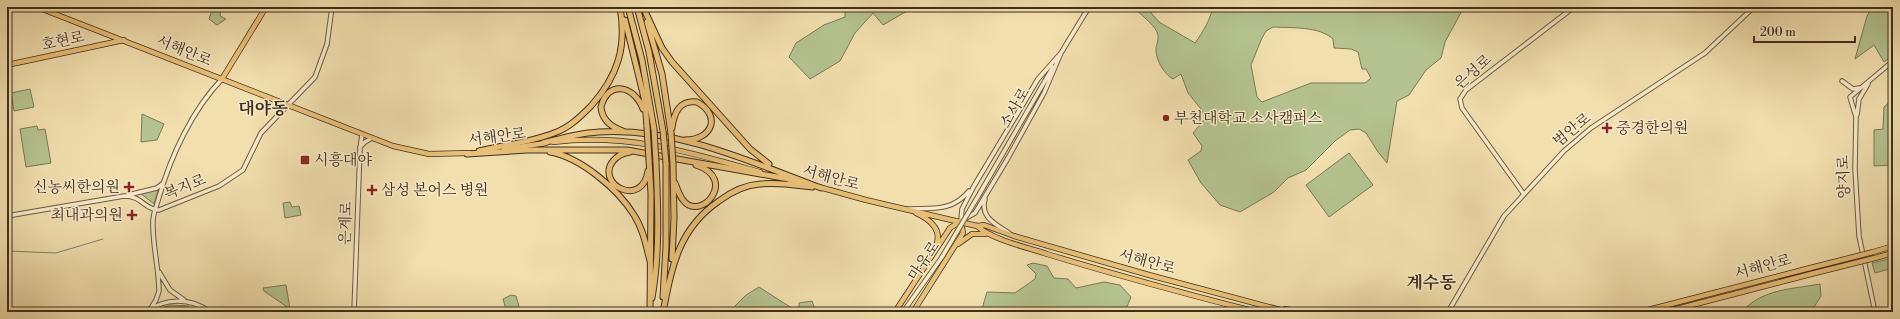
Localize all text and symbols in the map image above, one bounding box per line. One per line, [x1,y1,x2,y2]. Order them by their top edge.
scale bar [1754,18,1855,44]
text: 200 m [1760,25,1796,40]
street label: 호현로 [40,27,87,55]
street label: 서해안로 [154,31,215,71]
street label: 은성로 [1450,50,1496,94]
street label: 소사로 [996,84,1034,132]
district label: 대야동 [238,98,288,120]
place label: 부천대학교 소사캠퍼스 [1174,109,1323,128]
street label: 범안로 [1549,109,1595,151]
marker: 부천대학교 소사캠퍼스 [1161,113,1171,123]
place label: 중경한의원 [1616,119,1688,138]
marker: 중경한의원 [1601,122,1613,134]
street label: 서해안로 [467,124,527,150]
place label: 시흥대야 [314,151,372,170]
marker: 시흥대야 [299,154,311,166]
street label: 양지로 [1834,154,1854,199]
street label: 서해안로 [801,161,862,195]
street label: 복지로 [161,170,209,204]
place label: 신농씨한의원 [33,178,120,197]
marker: 신농씨한의원 [123,181,135,193]
place label: 삼성 본어스 병원 [381,181,489,200]
marker: 삼성 본어스 병원 [366,184,378,196]
street label: 은계로 [336,200,356,245]
place label: 최내과의원 [51,206,123,225]
marker: 최내과의원 [126,209,138,221]
street label: 마유로 [904,237,944,284]
street label: 서해안로 [1117,245,1178,279]
street label: 서해안로 [1733,250,1794,284]
district label: 계수동 [1406,272,1456,294]

